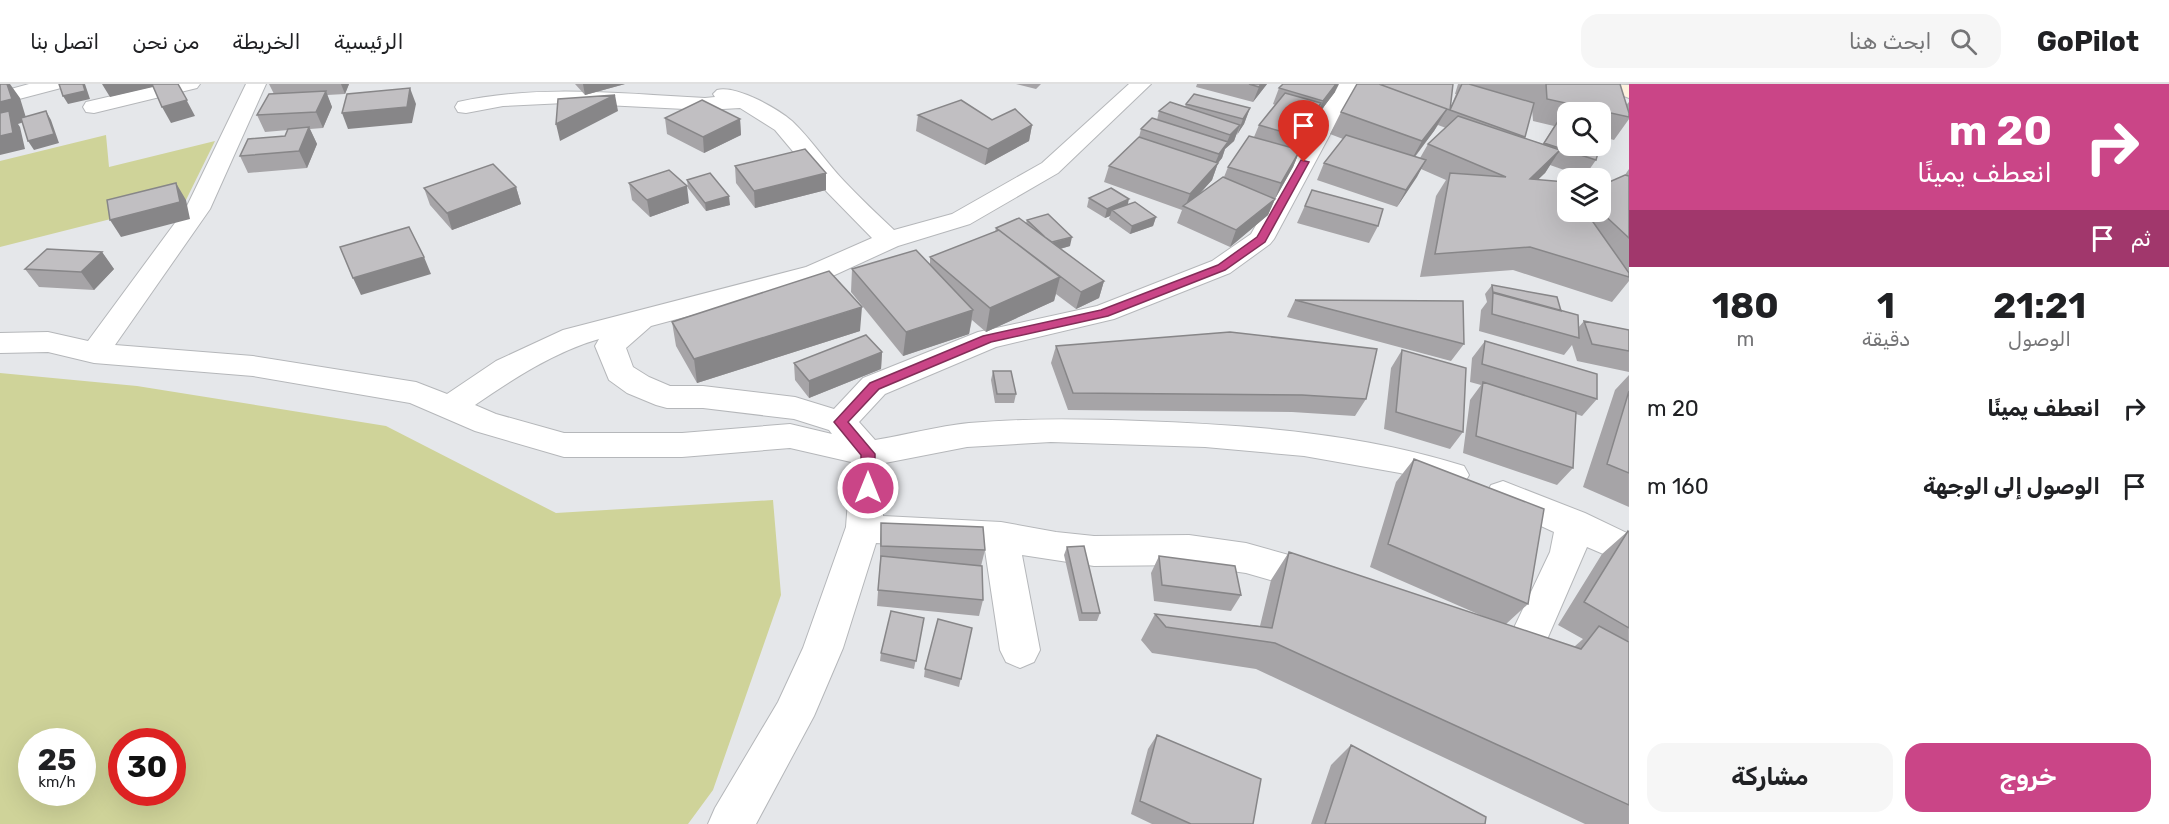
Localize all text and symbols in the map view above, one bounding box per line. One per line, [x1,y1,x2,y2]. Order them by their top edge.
search box [1581,14,2001,68]
icon: search [1947,25,1980,58]
text: GoPilot [2037,25,2139,58]
text: ابحث هنا [1849,28,1932,55]
text: اتصل بنا [30,29,99,54]
text: من نحن [132,29,199,54]
text: الخريطة [232,29,301,54]
text: الرئيسية [334,29,404,54]
pin [1278,100,1329,162]
map controls [1557,102,1611,222]
button: search [1557,102,1611,156]
text: 20 m [1949,106,2052,156]
icon: right [2073,108,2151,186]
icon: arrive [1287,109,1320,142]
text: انعطف يمينًا [1917,157,2052,189]
button: layers [1557,168,1611,222]
icon: arrive [2086,222,2119,255]
text: ثم [2131,225,2151,252]
text: 180 [1712,284,1779,327]
text: 1 [1877,284,1895,327]
text: 21:21 [1993,284,2086,327]
text: m [1736,327,1754,351]
text: دقيقة [1862,327,1910,351]
text: الوصول [2008,327,2071,351]
icon: right [2118,392,2151,425]
text: 20 m [1647,395,1699,422]
text: انعطف يمينًا [1987,395,2100,422]
position arrow [836,456,900,520]
icon: arrive [2118,470,2151,503]
text: 160 m [1647,473,1709,500]
text: الوصول إلى الوجهة [1923,473,2100,500]
speed limit sign: 30 [108,728,186,806]
text: 25 [38,742,76,778]
button: مشاركة [1647,743,1893,812]
button: خروج [1905,743,2151,812]
text: km/h [38,773,76,791]

